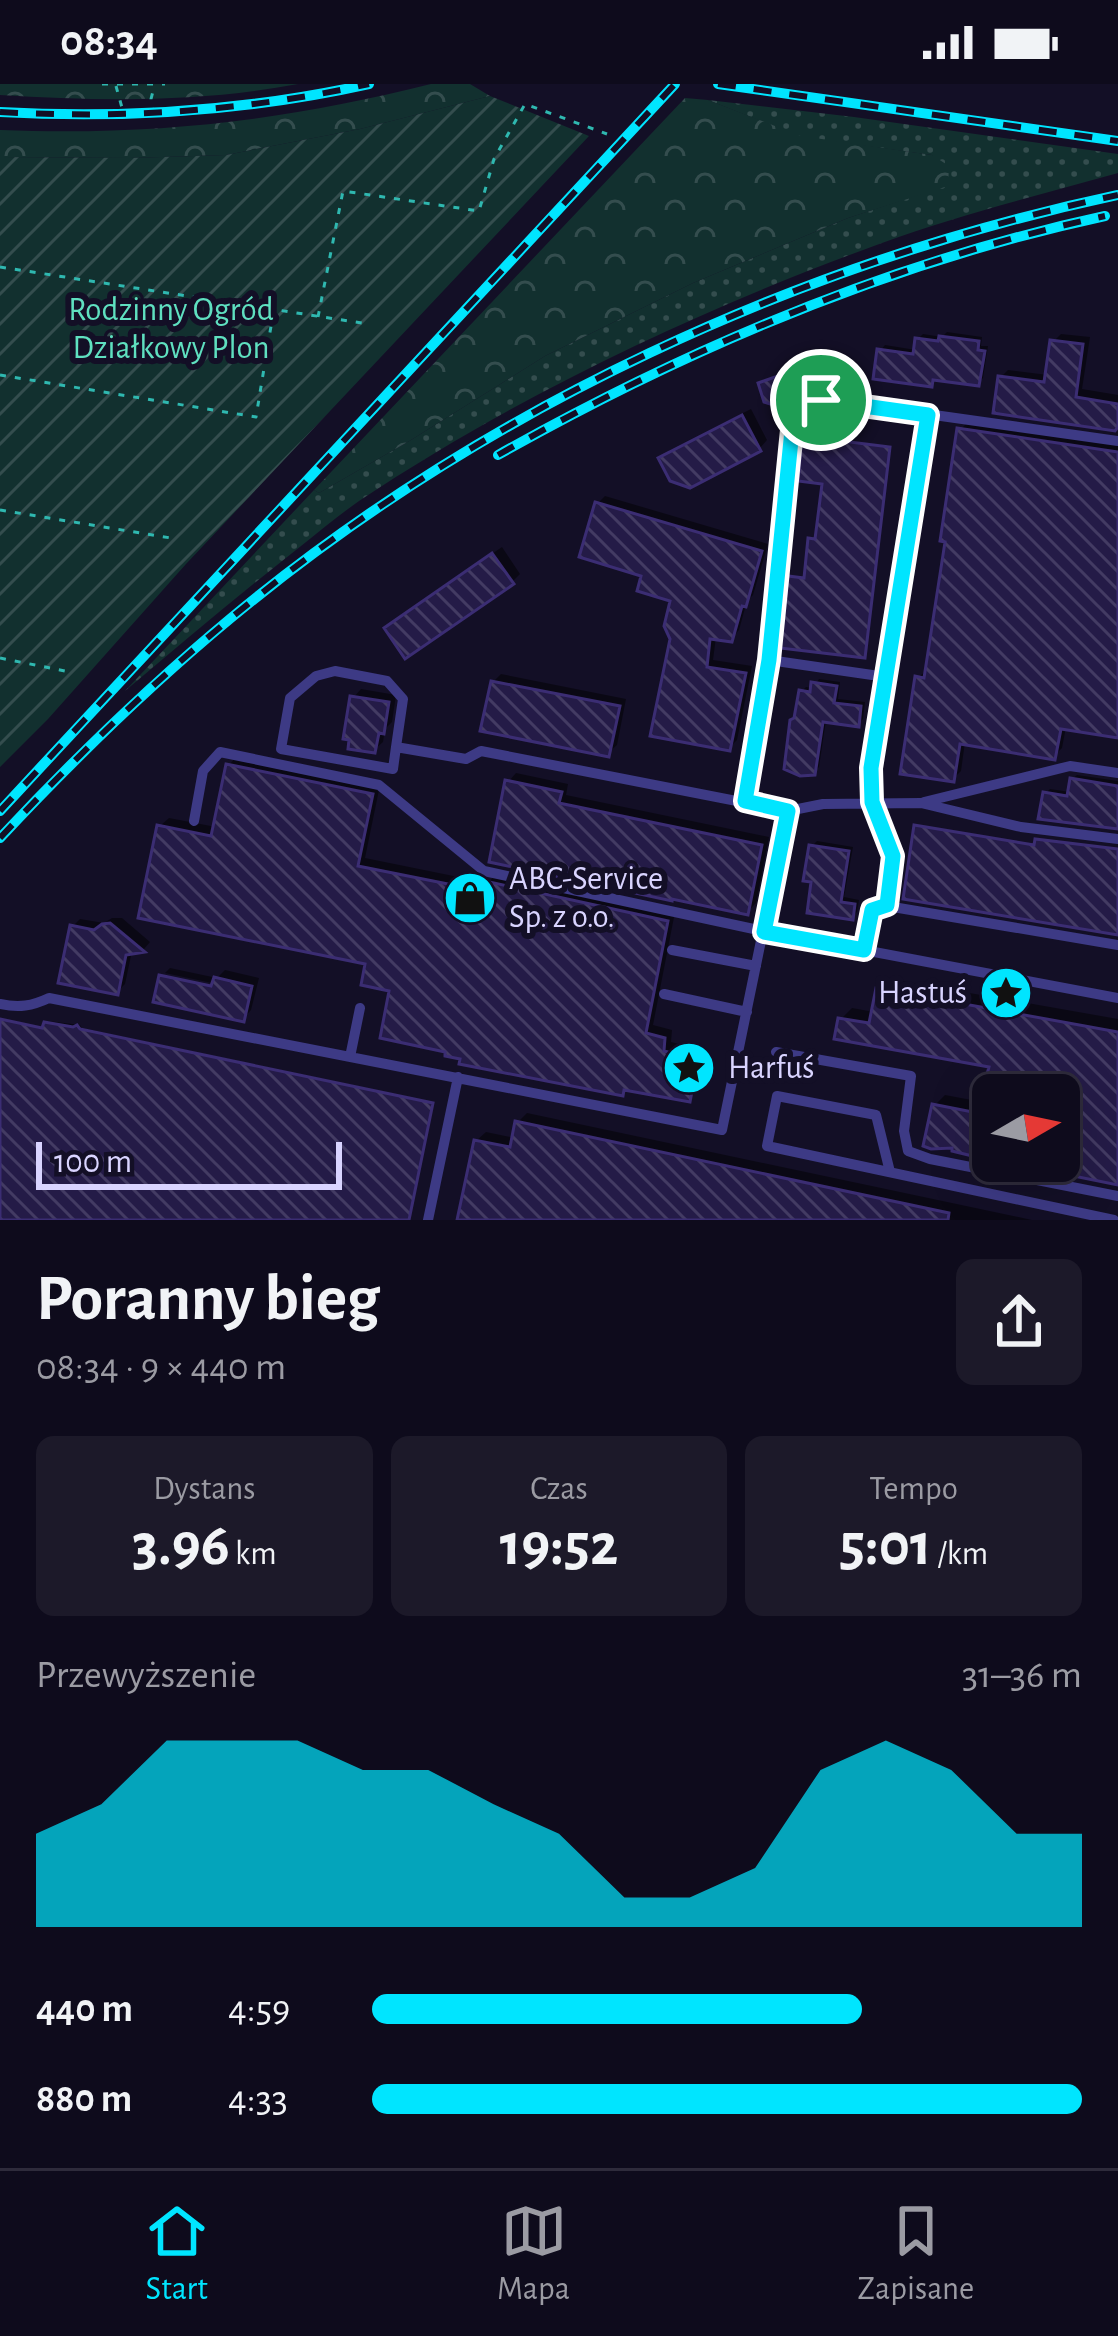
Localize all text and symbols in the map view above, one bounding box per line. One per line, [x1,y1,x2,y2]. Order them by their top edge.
text: 08:34 [60,19,158,64]
park label: Rodzinny Ogród Działkowy Plon [68,294,274,365]
pin [770,349,872,451]
icon: arrive [788,367,854,433]
place label: ABC-Service Sp. z o.o. [509,863,663,934]
shop icon: ABC-Service Sp. z o.o. [442,870,498,926]
place icon: Hastuś [978,965,1034,1021]
place label: Hastuś [878,977,967,1010]
place icon: Harfuś [661,1040,717,1096]
place label: Harfuś [728,1052,815,1085]
north arrow [972,1074,1080,1182]
map controls [972,1074,1080,1182]
scale bar [36,1136,342,1189]
text: 100 m [54,1146,132,1179]
button: share [956,1259,1082,1385]
text: Poranny bieg [36,1266,379,1332]
text: 08:34 · 9 × 440 m [36,1348,286,1387]
text: Dystans [153,1473,255,1506]
text: Czas [530,1473,588,1506]
text: Tempo [869,1473,958,1506]
text: 3.96 [132,1516,230,1576]
text: 19:52 [500,1516,618,1576]
text: 5:01 [839,1516,932,1576]
text: km [230,1538,277,1571]
text: /km [932,1538,988,1571]
text: Przewyższenie [36,1656,256,1695]
text: 31–36 m [962,1656,1082,1695]
text: 440 m [36,1990,133,2029]
text: 4:59 [228,1990,290,2029]
text: 880 m [36,2080,132,2119]
text: 4:33 [228,2080,288,2119]
tab: Start [144,2198,210,2310]
tab: Mapa [497,2198,570,2310]
tab: Zapisane [857,2198,974,2310]

